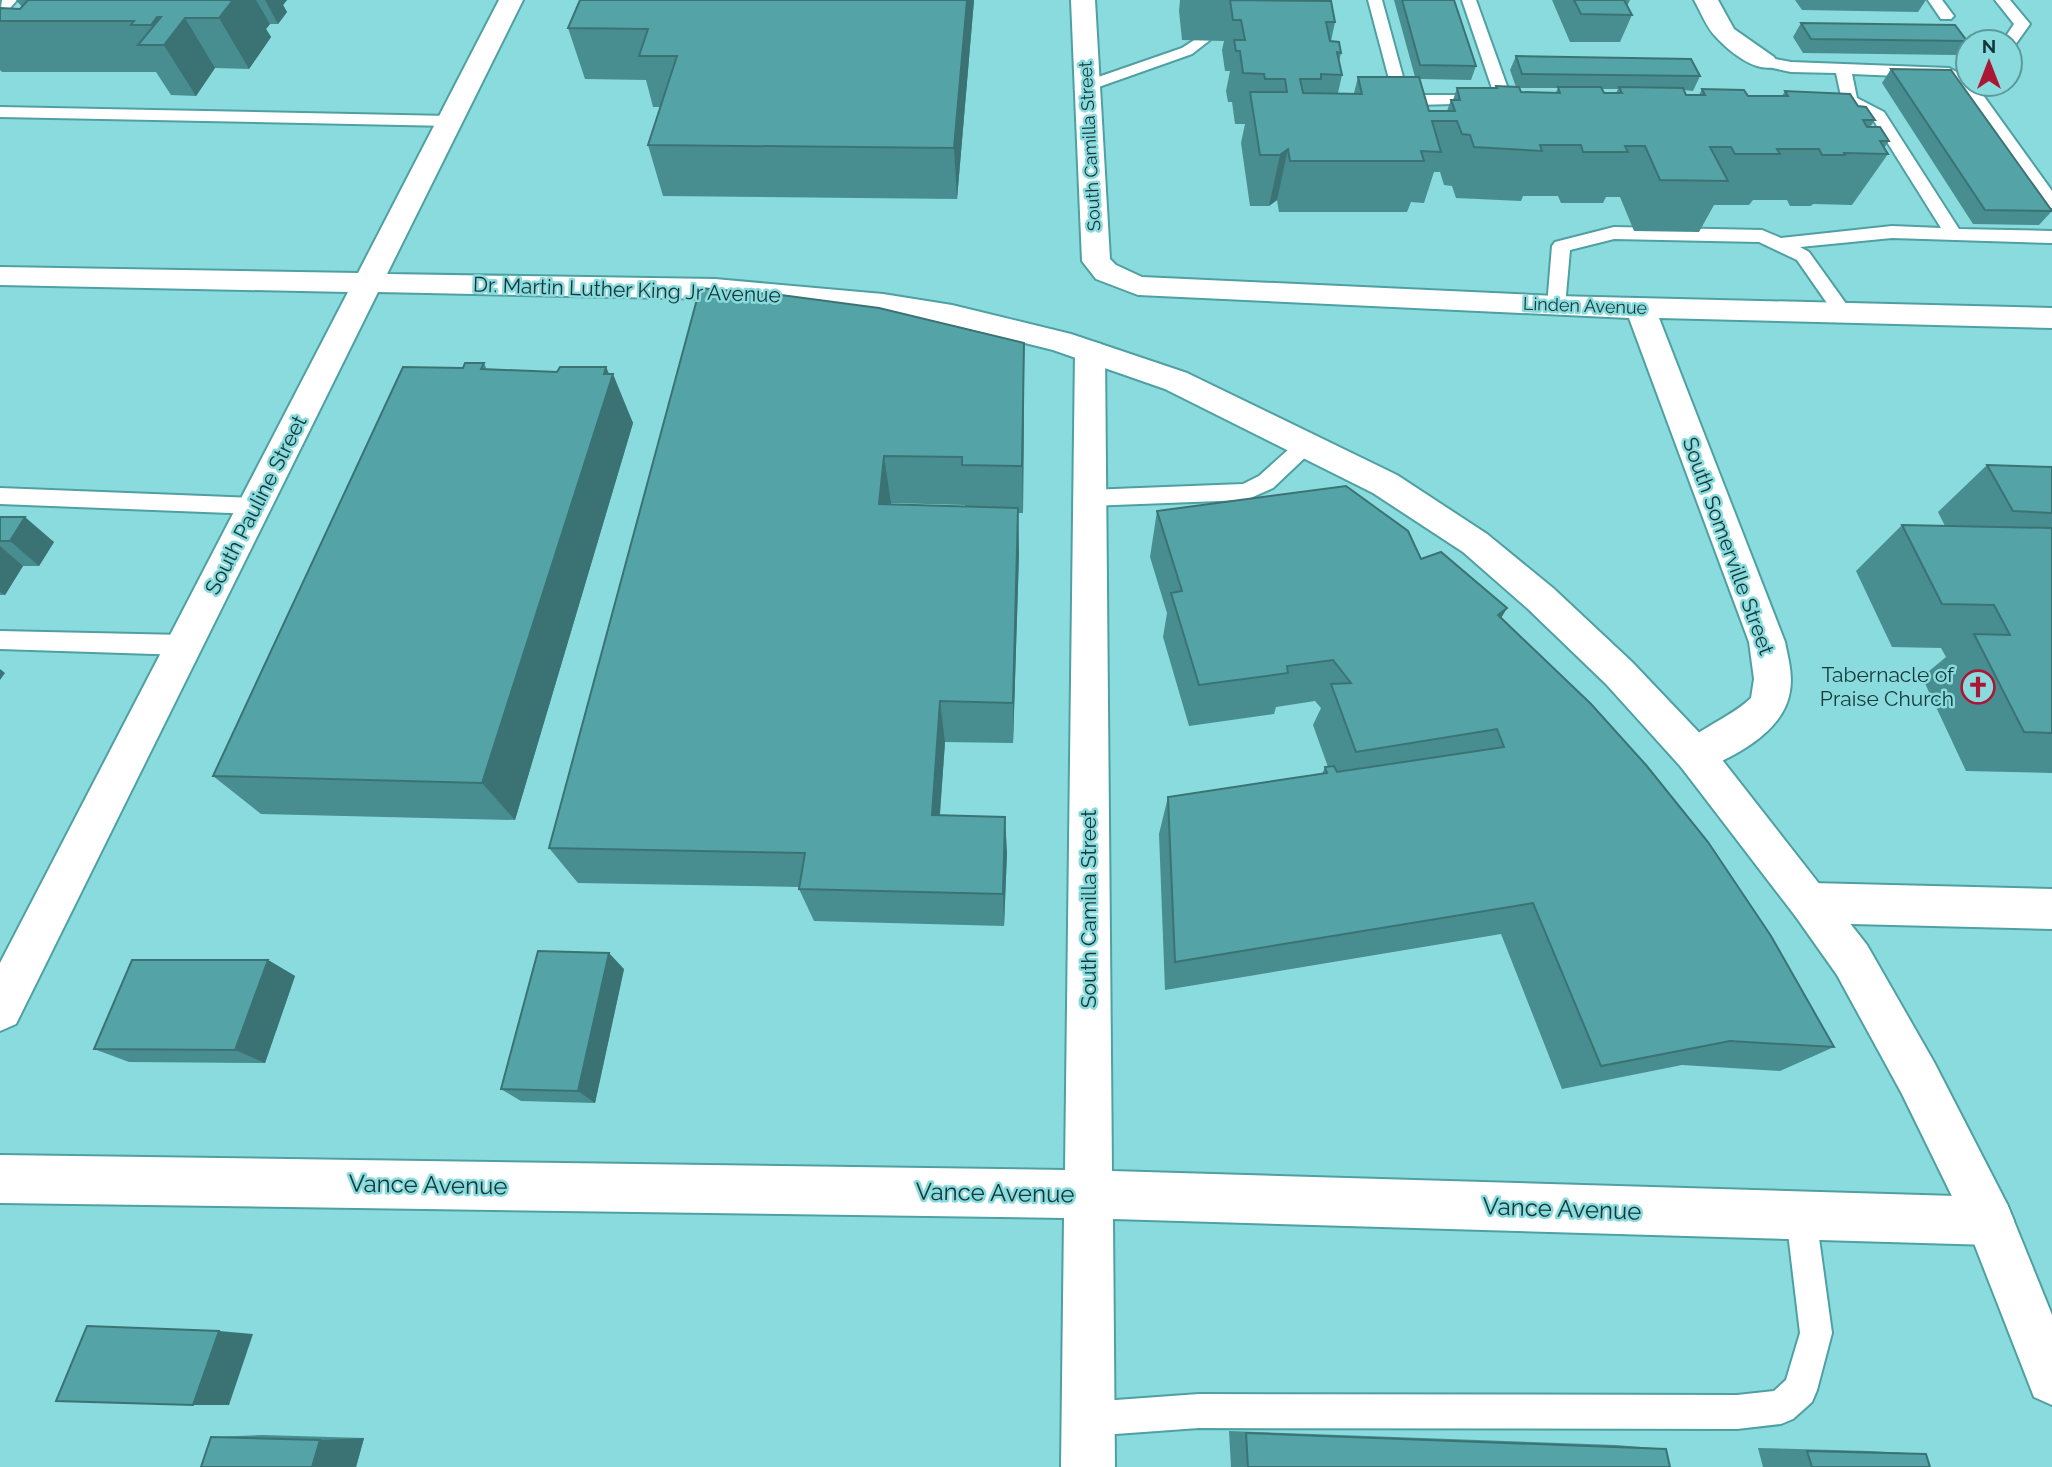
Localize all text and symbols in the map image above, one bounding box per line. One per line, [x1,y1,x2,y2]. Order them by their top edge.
north arrow [1954,28,2024,98]
text: N [1982,35,1996,57]
street label: South Camilla Street [1075,61,1104,232]
street label: Dr. Martin Luther King Jr Avenue [473,272,781,307]
street label: Linden Avenue [1523,293,1648,318]
street label: South Pauline Street [200,411,312,599]
street label: South Somerville Street [1677,434,1779,658]
place label: Tabernacle of Praise Church [1820,662,1955,711]
church icon: Tabernacle of Praise Church [1959,668,1997,706]
street label: South Camilla Street [1076,810,1101,1008]
street label: Vance Avenue [348,1169,508,1200]
street label: Vance Avenue [915,1177,1075,1208]
street label: Vance Avenue [1482,1191,1642,1226]

